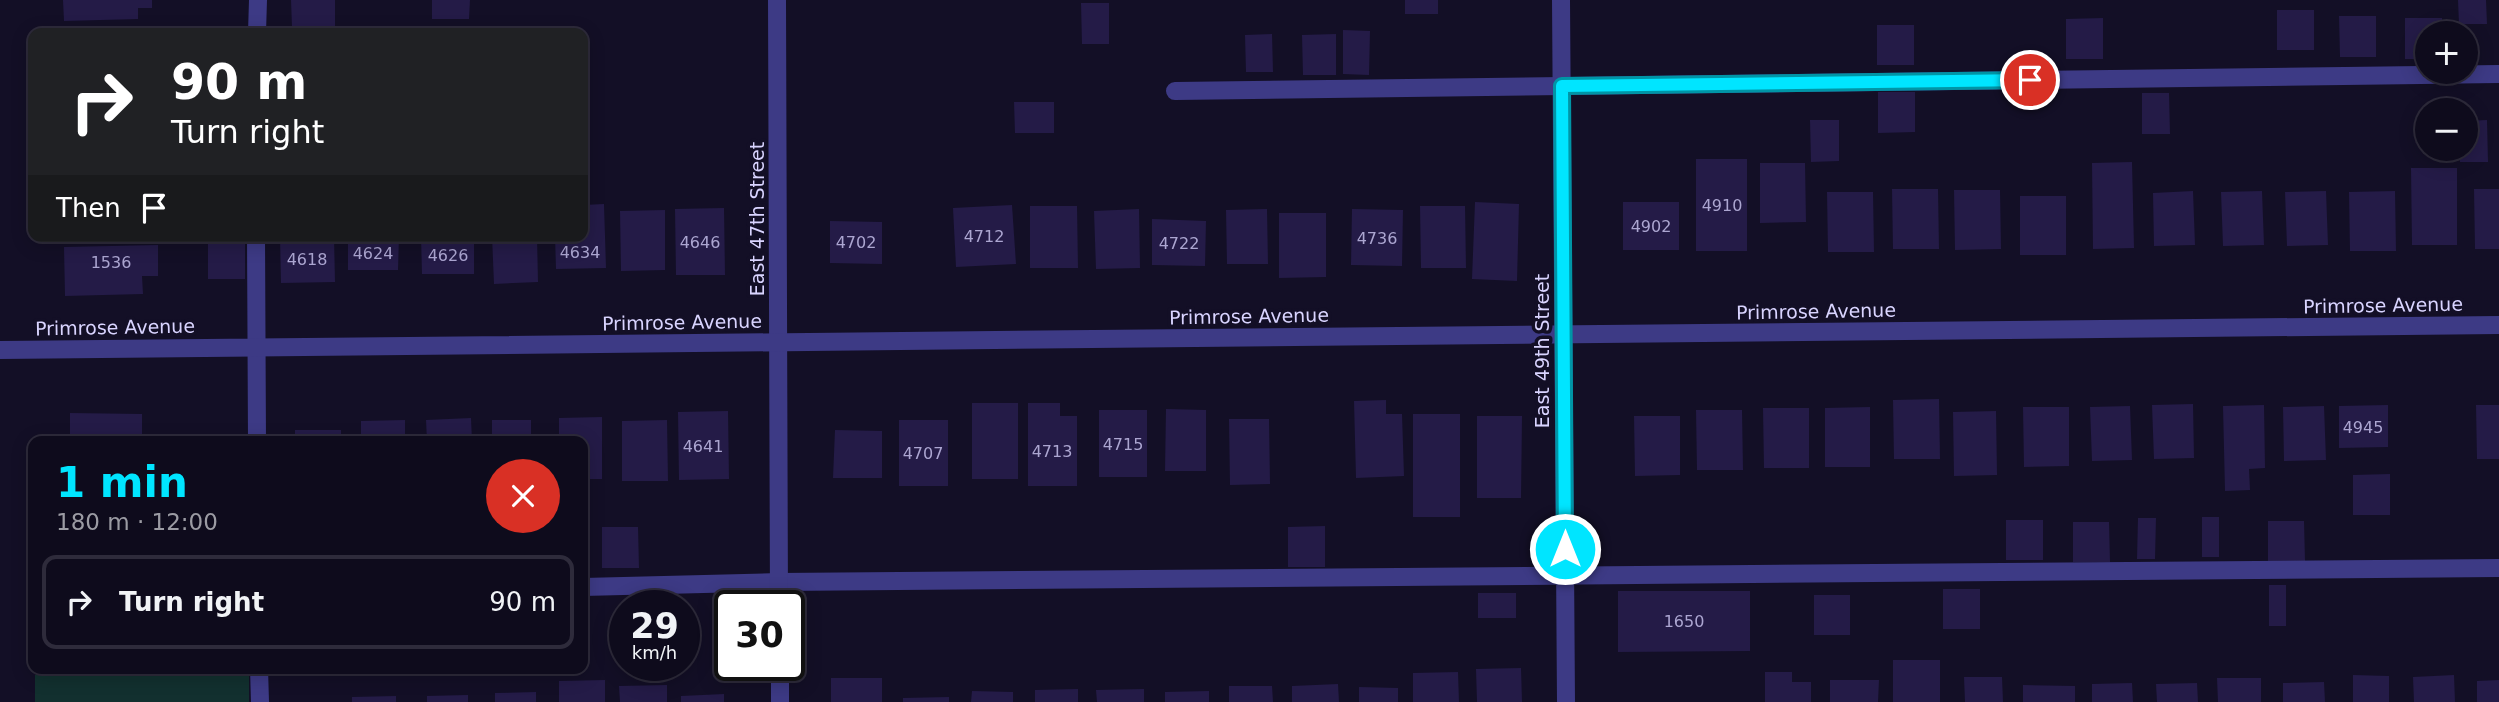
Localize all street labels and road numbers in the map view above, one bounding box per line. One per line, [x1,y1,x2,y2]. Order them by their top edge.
street label: East 47th Street [746,142,768,296]
street label: East 49th Street [1531,274,1553,428]
street label: Primrose Avenue [2303,293,2463,317]
street label: Primrose Avenue [1736,299,1896,323]
street label: Primrose Avenue [1169,304,1329,328]
street label: Primrose Avenue [602,310,762,334]
street label: Primrose Avenue [35,315,195,339]

